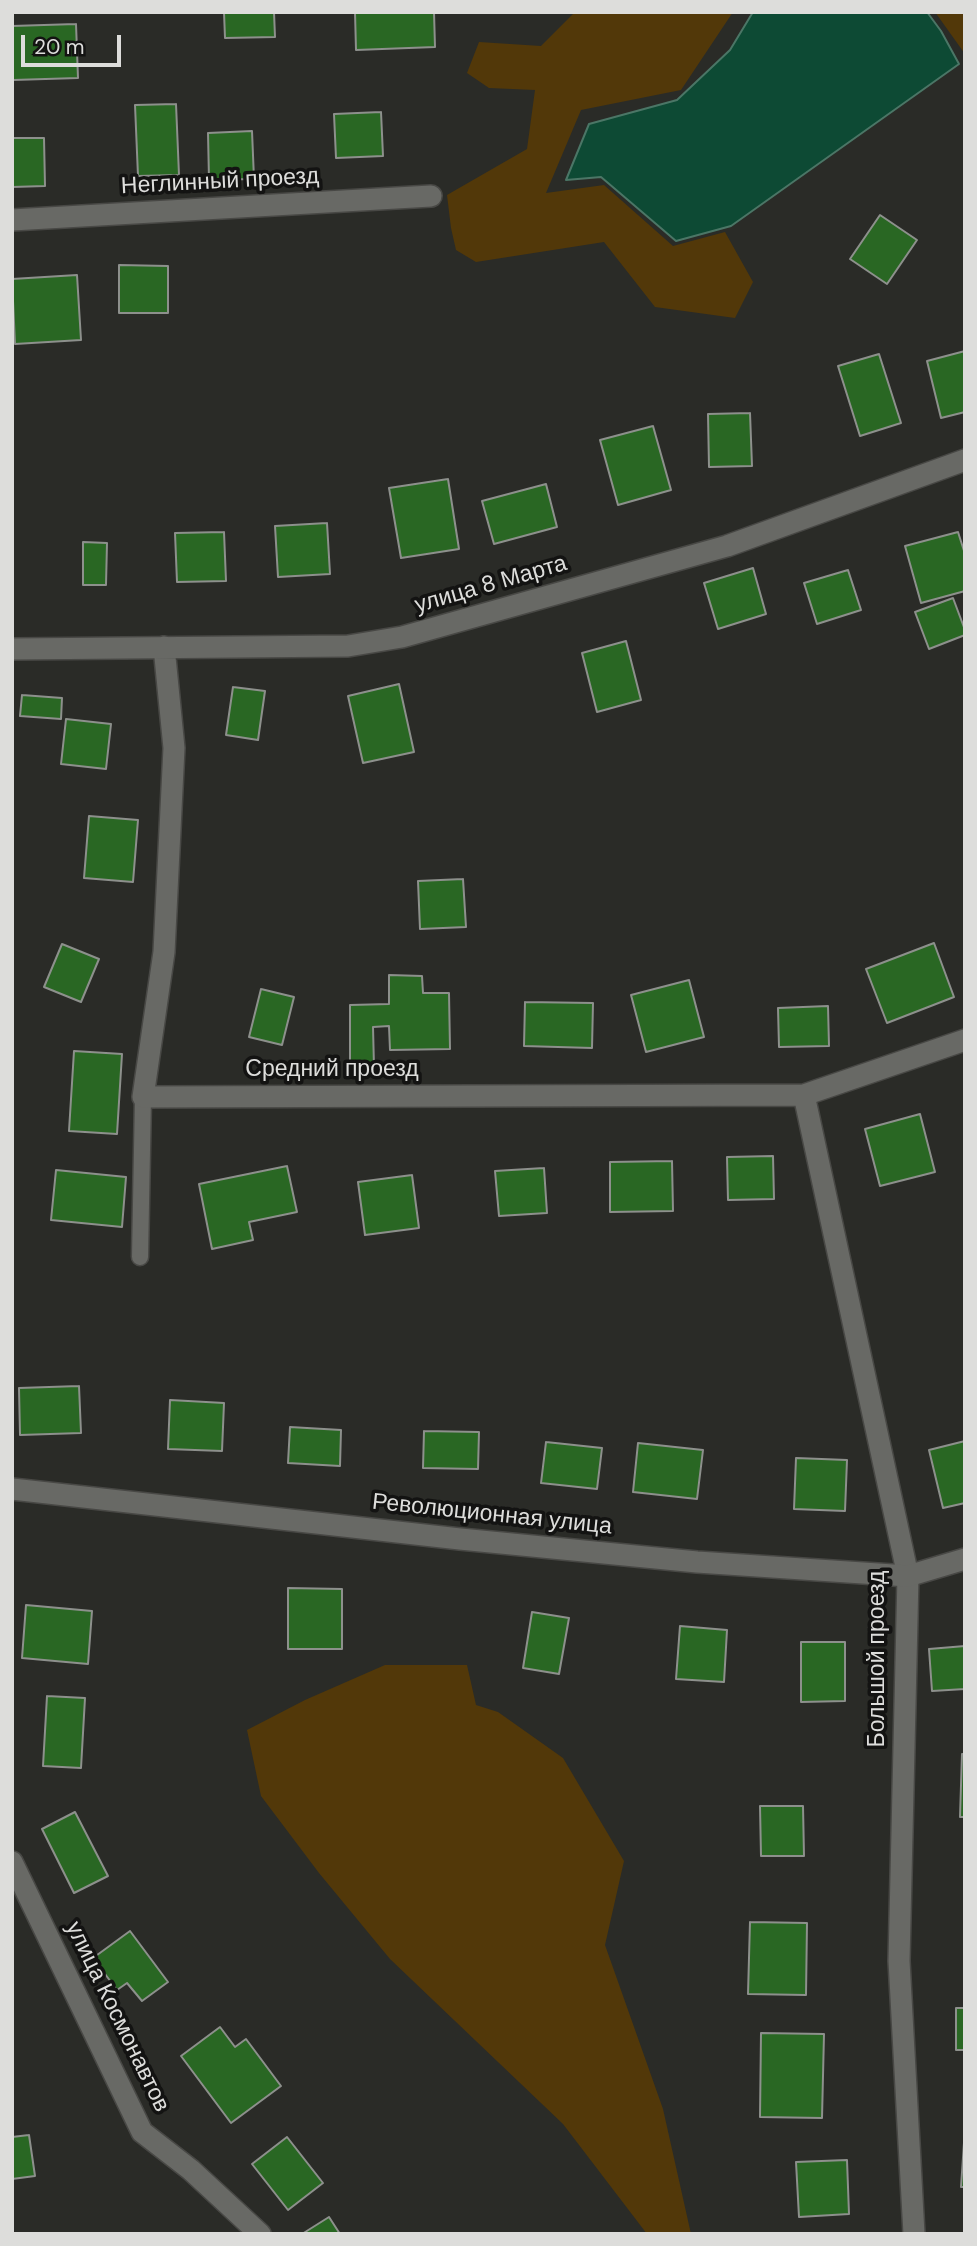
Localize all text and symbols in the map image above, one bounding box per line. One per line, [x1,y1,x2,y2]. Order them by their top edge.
scale bar [24,21,124,65]
text: 20 m [34,33,85,61]
street label: Неглинный проезд [120,163,320,201]
street label: улица 8 Марта [412,550,570,620]
street label: Средний проезд [245,1056,419,1084]
street label: Революционная улица [371,1489,613,1541]
street label: Большой проезд [864,1571,892,1747]
street label: улица Космонавтов [59,1917,175,2117]

